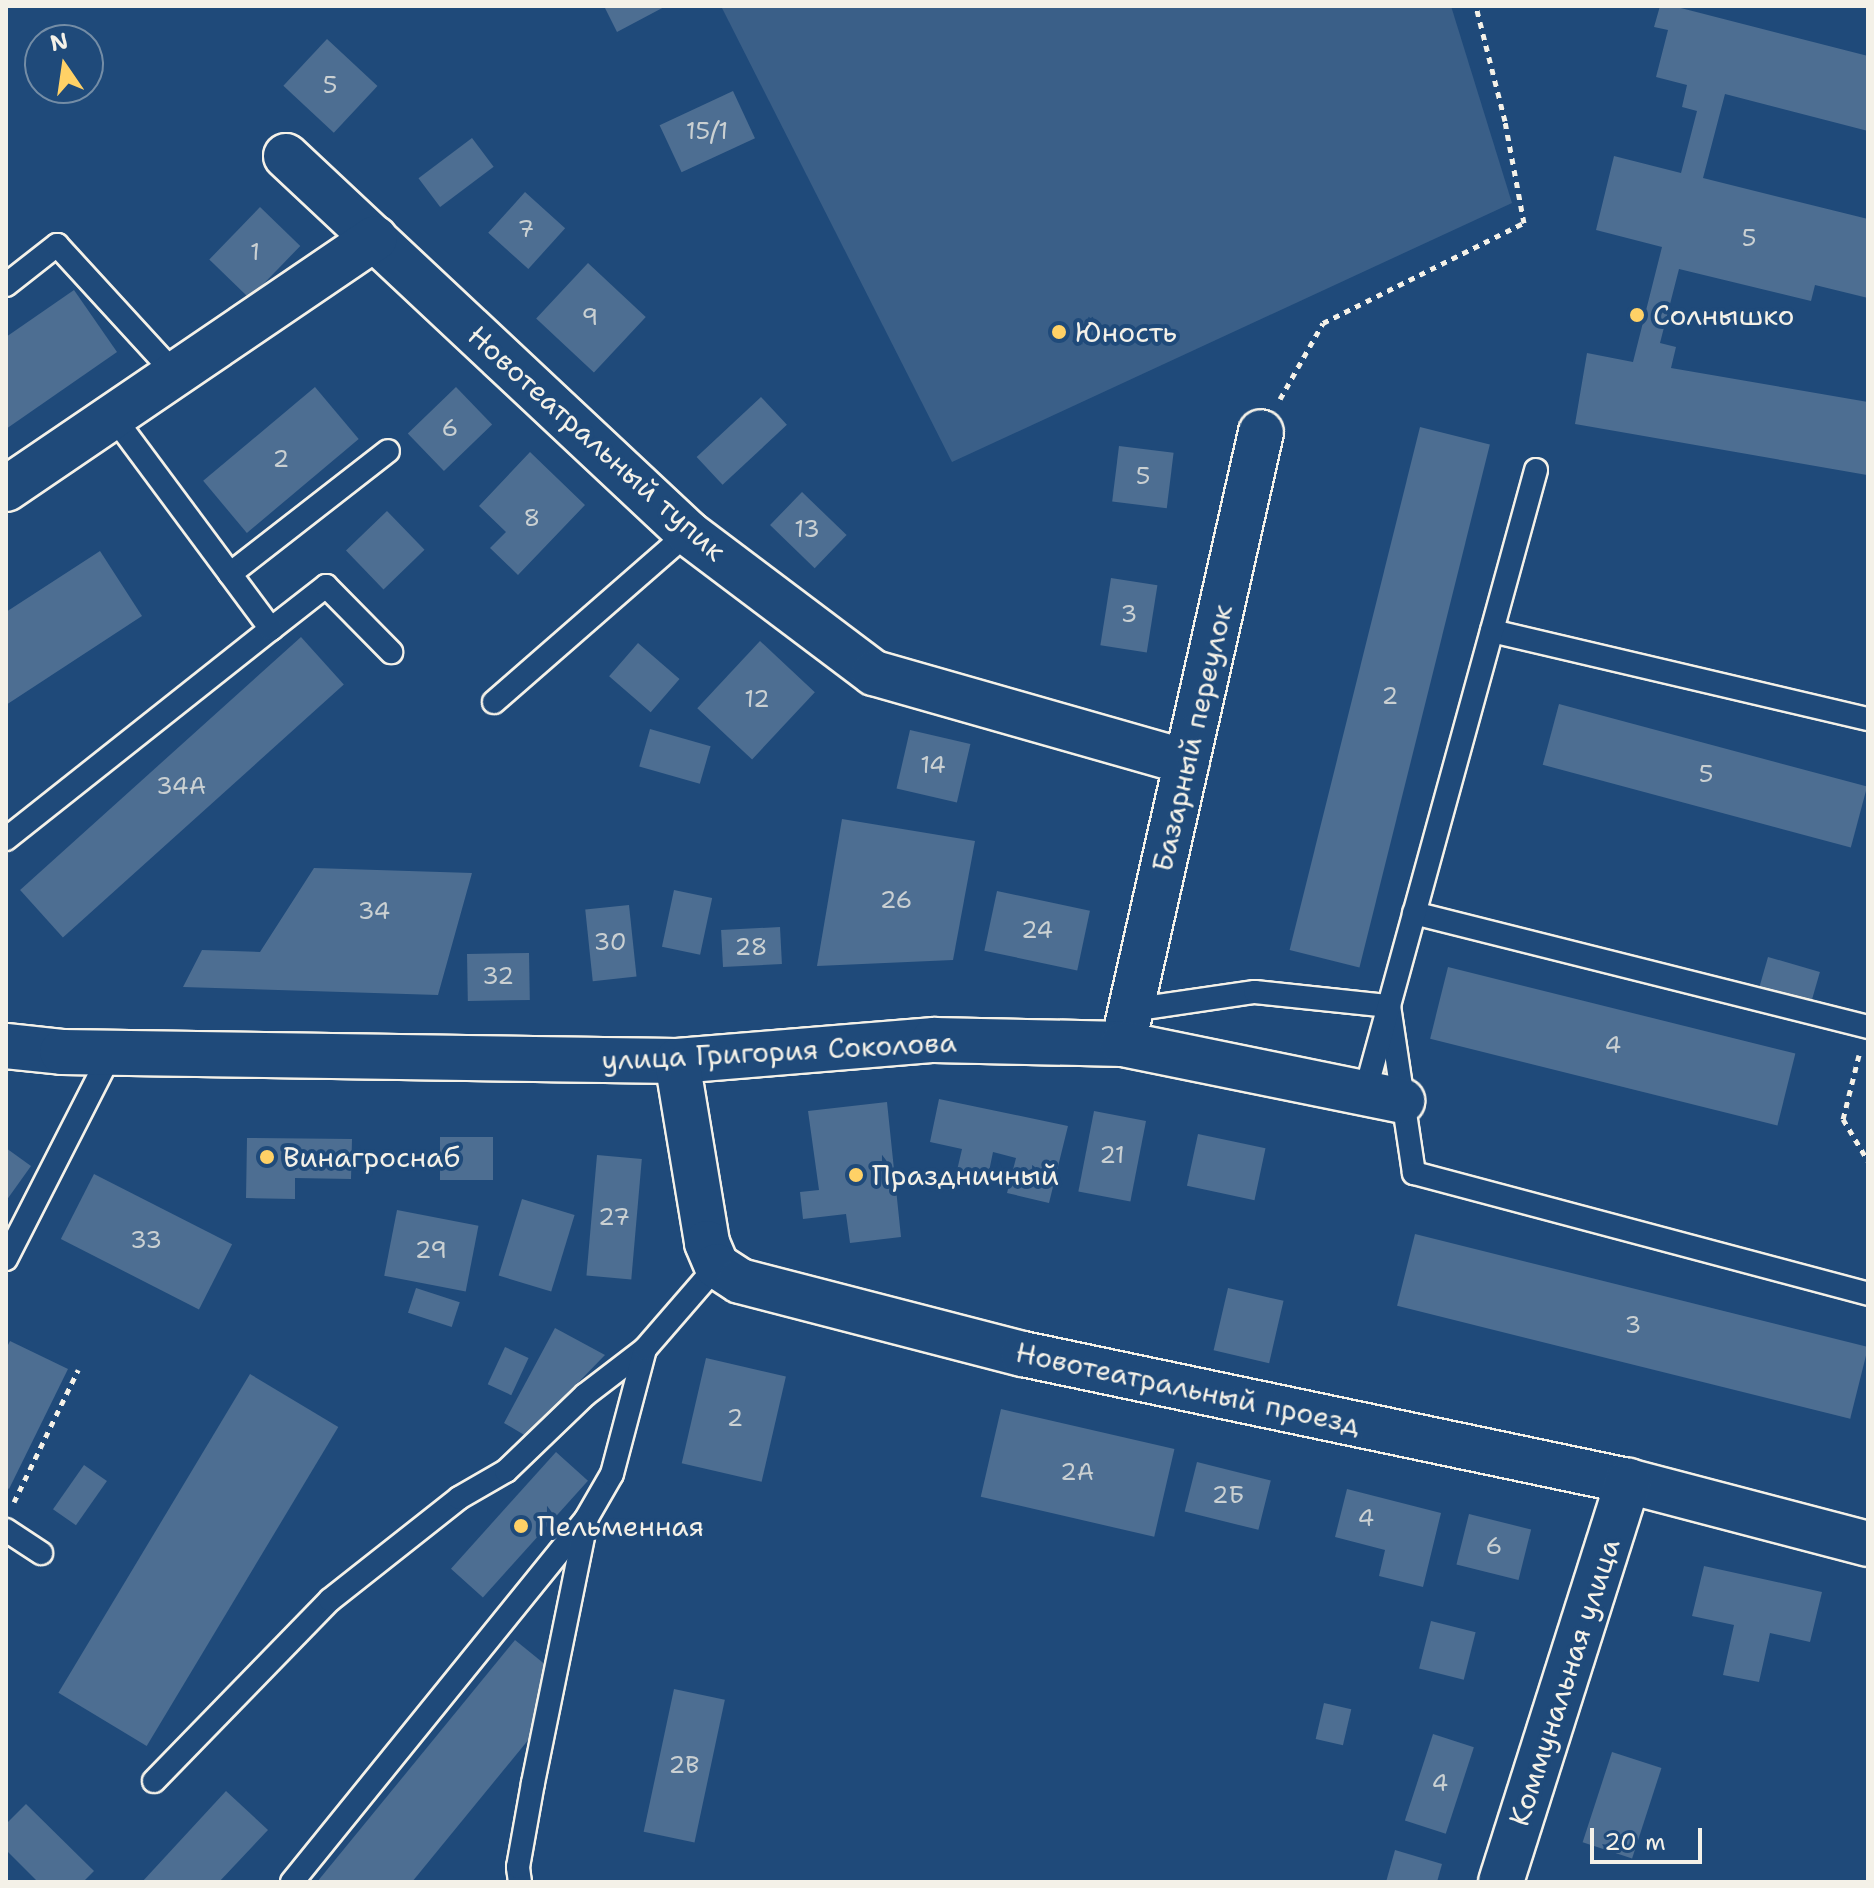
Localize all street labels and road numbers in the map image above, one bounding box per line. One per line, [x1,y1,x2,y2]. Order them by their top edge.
street label: Новотеатральный тупик [461,319,733,567]
street label: Базарный переулок [1145,601,1239,875]
street label: улица Григория Соколова [601,1025,957,1077]
street label: Новотеатральный проезд [1013,1335,1363,1441]
street label: Коммунальная улица [1502,1534,1626,1830]

